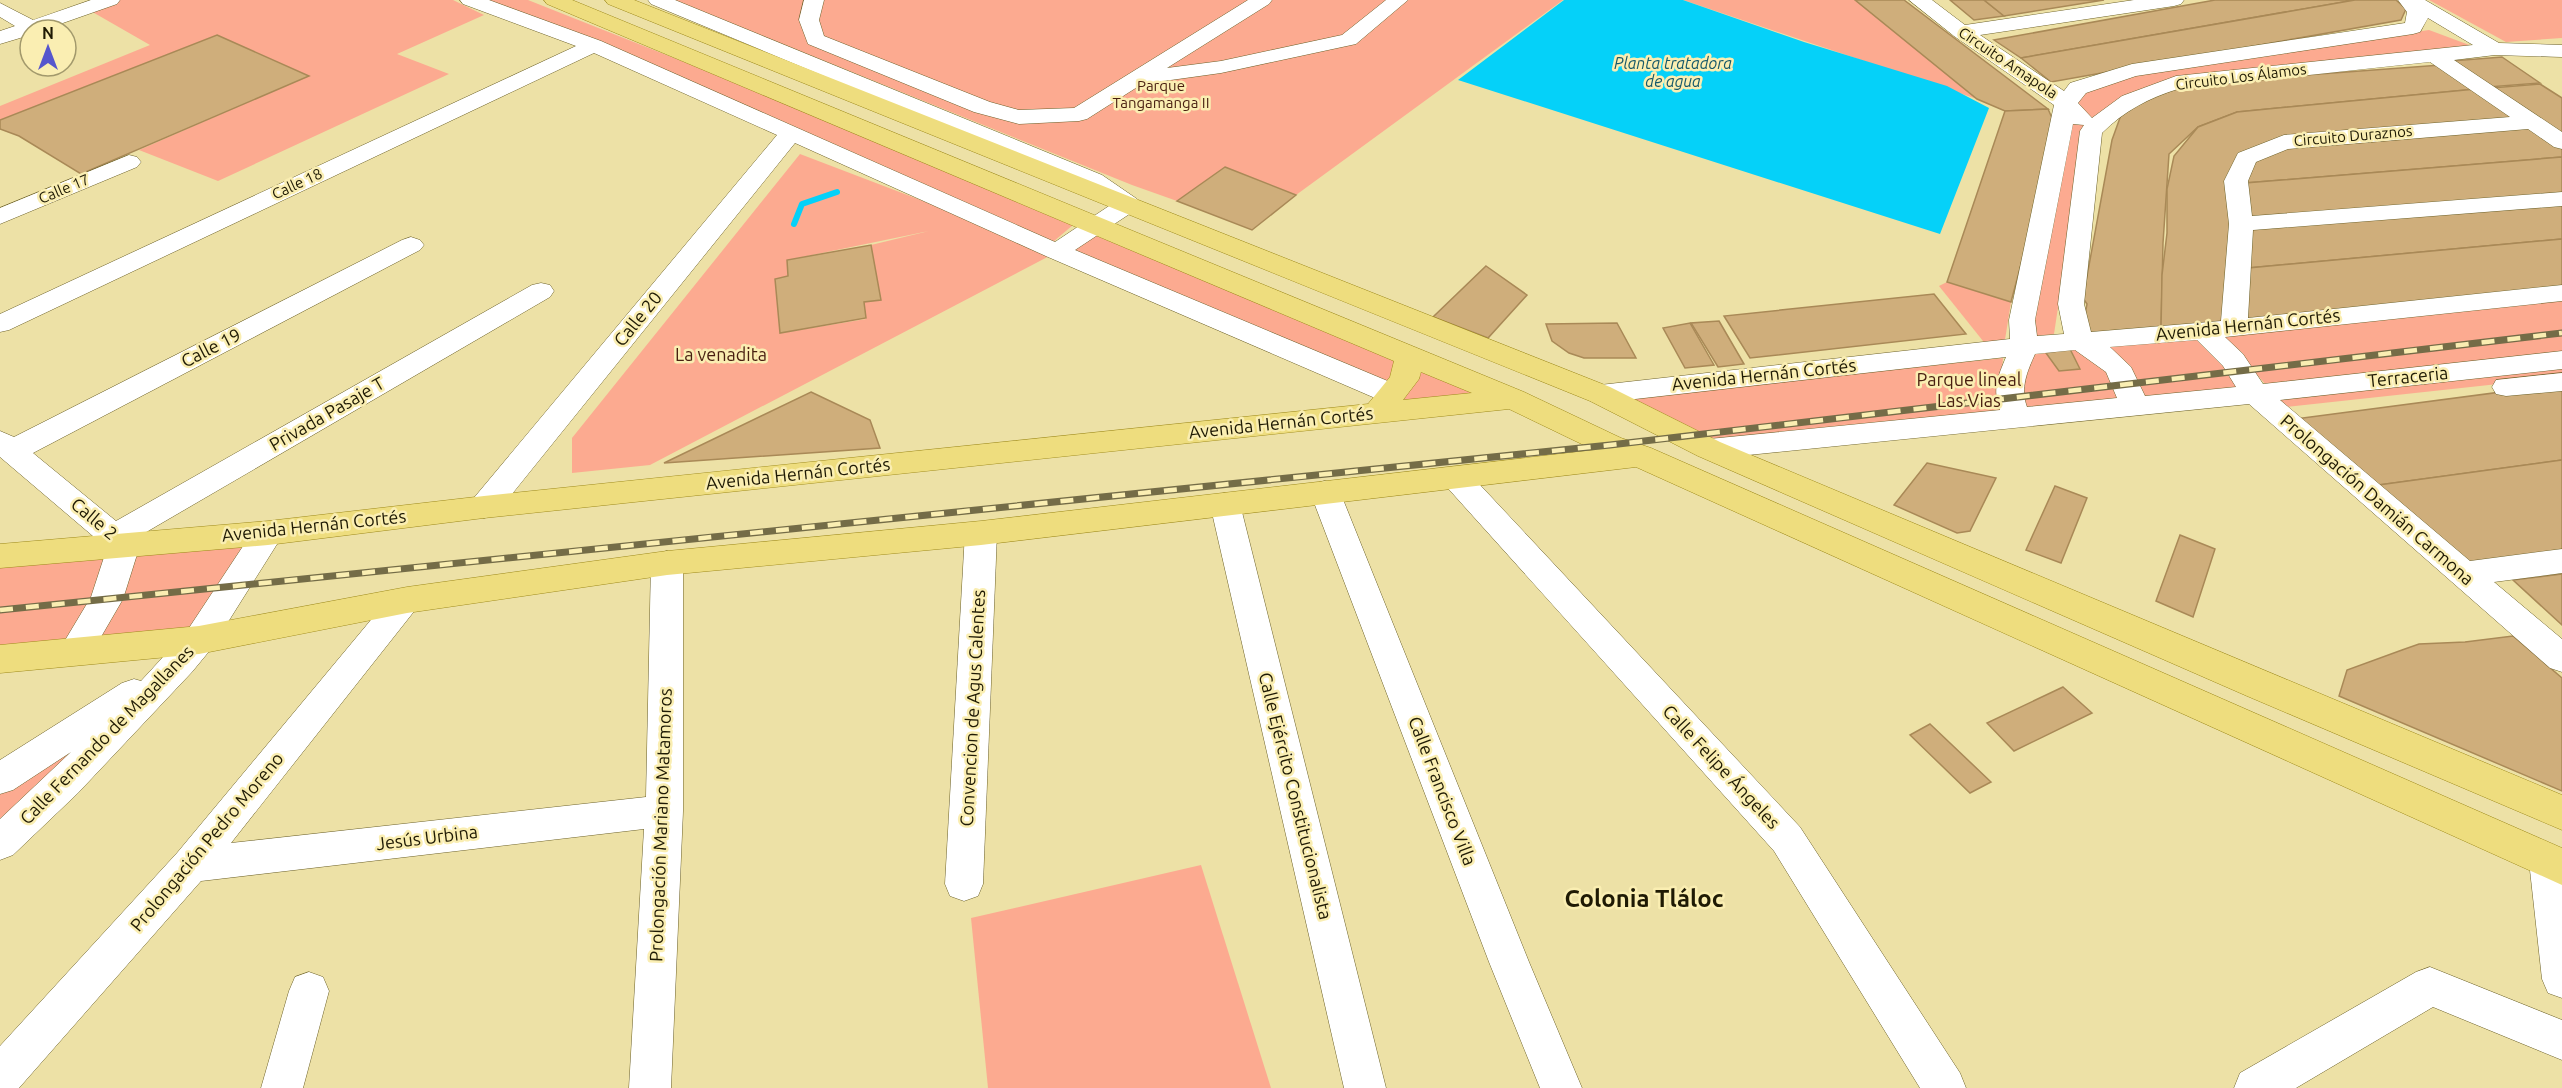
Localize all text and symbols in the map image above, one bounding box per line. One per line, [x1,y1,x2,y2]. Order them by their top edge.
north arrow [18,18,78,78]
street label: Circuito Amapola [1956,23,2061,102]
text: N [42,24,54,42]
water label: Planta tratadora de agua [1614,54,1732,90]
street label: Circuito Los Álamos [2175,60,2307,93]
park label: Parque Tangamanga II [1112,77,1210,111]
street label: Circuito Duraznos [2293,122,2413,149]
street label: Calle 18 [269,165,325,203]
street label: Calle 17 [36,170,92,207]
street label: Calle 20 [609,287,665,350]
street label: Avenida Hernán Cortés [2155,304,2341,344]
street label: Calle 19 [177,324,244,371]
park label: La venadita [675,344,767,364]
street label: Avenida Hernán Cortés [1671,354,1857,394]
street label: Terraceria [2367,362,2449,390]
park label: Parque lineal Las Vias [1917,369,2022,410]
street label: Privada Pasaje T [266,372,387,454]
street label: Avenida Hernán Cortés [1188,402,1374,442]
street label: Prolongación Damián Carmona [2277,410,2478,589]
street label: Avenida Hernán Cortés [705,453,891,493]
street label: Calle 2 [68,493,122,543]
street label: Avenida Hernán Cortés [221,505,407,545]
street label: Convencion de Agus Calentes [956,589,988,827]
street label: Calle Fernando de Magallanes [15,641,197,828]
street label: Calle Ejército Constitucionalista [1256,670,1336,921]
street label: Prolongación Mariano Matamoros [645,688,675,962]
street label: Calle Felipe Ángeles [1659,700,1785,832]
street label: Calle Francisco Villa [1405,713,1481,868]
street label: Prolongación Pedro Moreno [126,748,287,935]
street label: Jesús Urbina [375,821,479,853]
district label: Colonia Tláloc [1564,885,1724,912]

